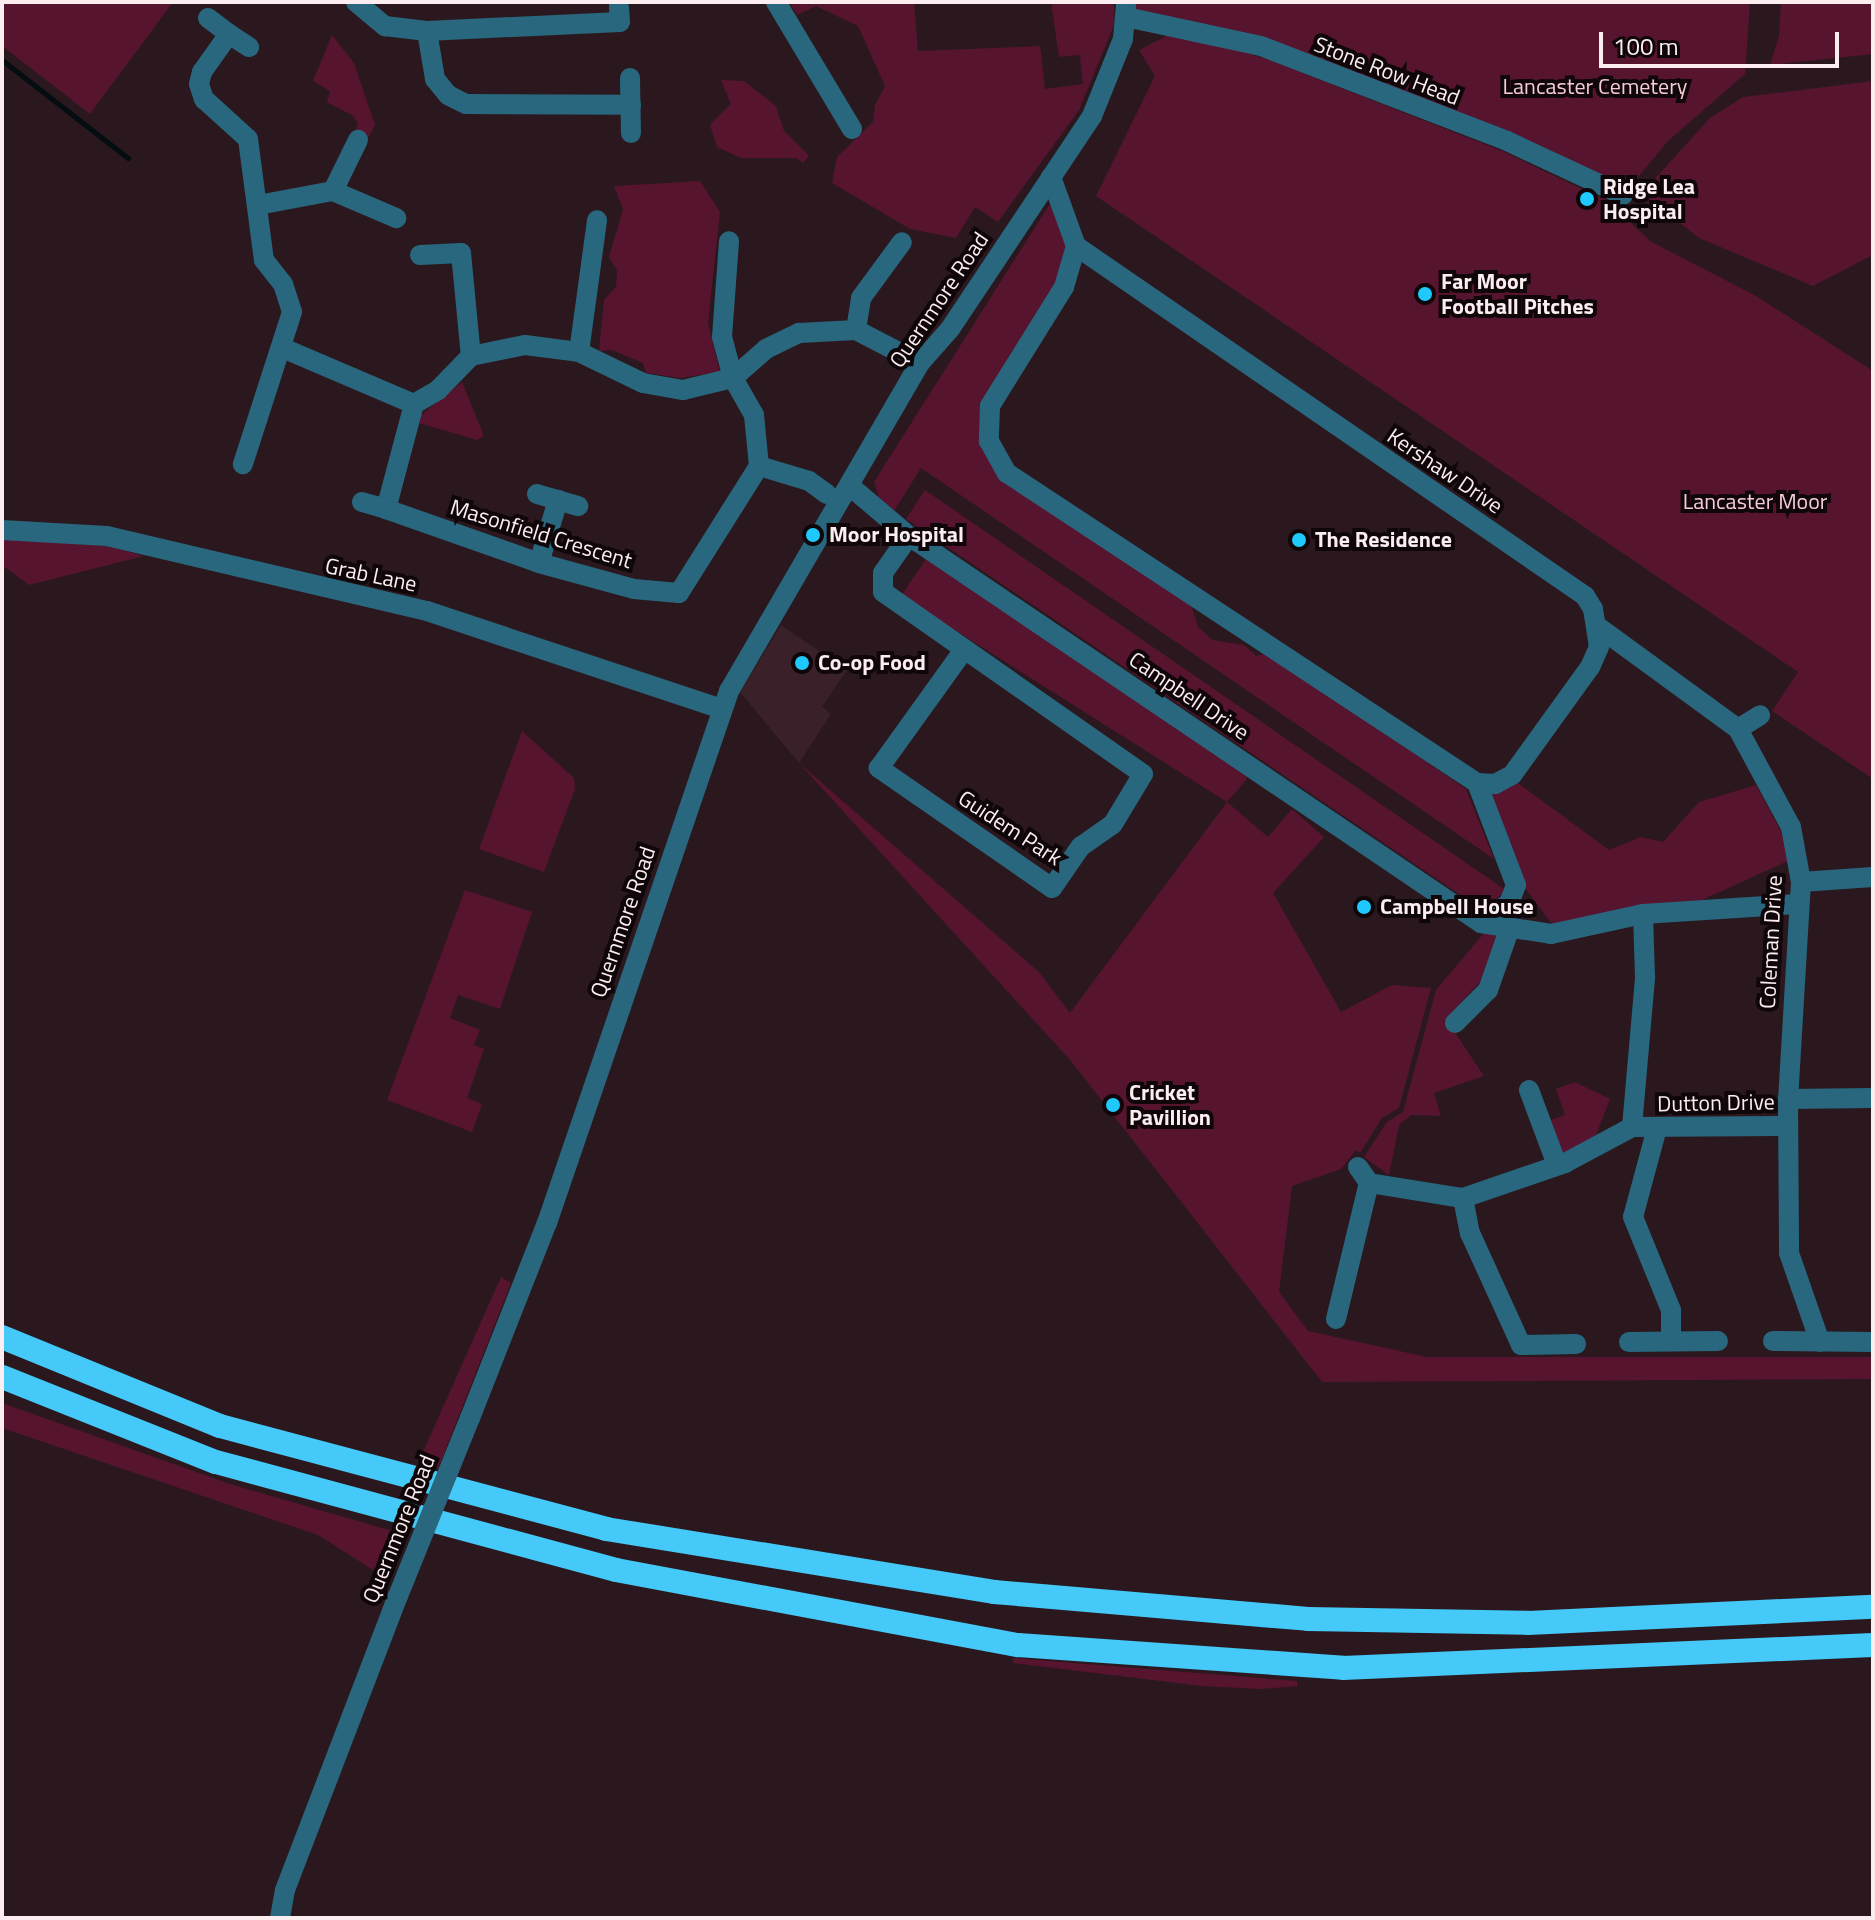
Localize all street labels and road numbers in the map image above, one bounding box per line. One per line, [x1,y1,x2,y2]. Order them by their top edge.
street label: Stone Row Head [1310,31,1464,111]
street label: Quernmore Road [884,227,994,373]
street label: Kershaw Drive [1382,423,1508,519]
street label: Masonfield Crescent [447,494,635,574]
street label: Grab Lane [323,552,419,598]
street label: Campbell Drive [1124,646,1254,746]
street label: Guidem Park [953,785,1067,871]
street label: Quernmore Road [585,843,661,1001]
street label: Coleman Drive [1754,875,1788,1009]
street label: Dutton Drive [1657,1089,1775,1117]
street label: Quernmore Road [357,1451,441,1607]

